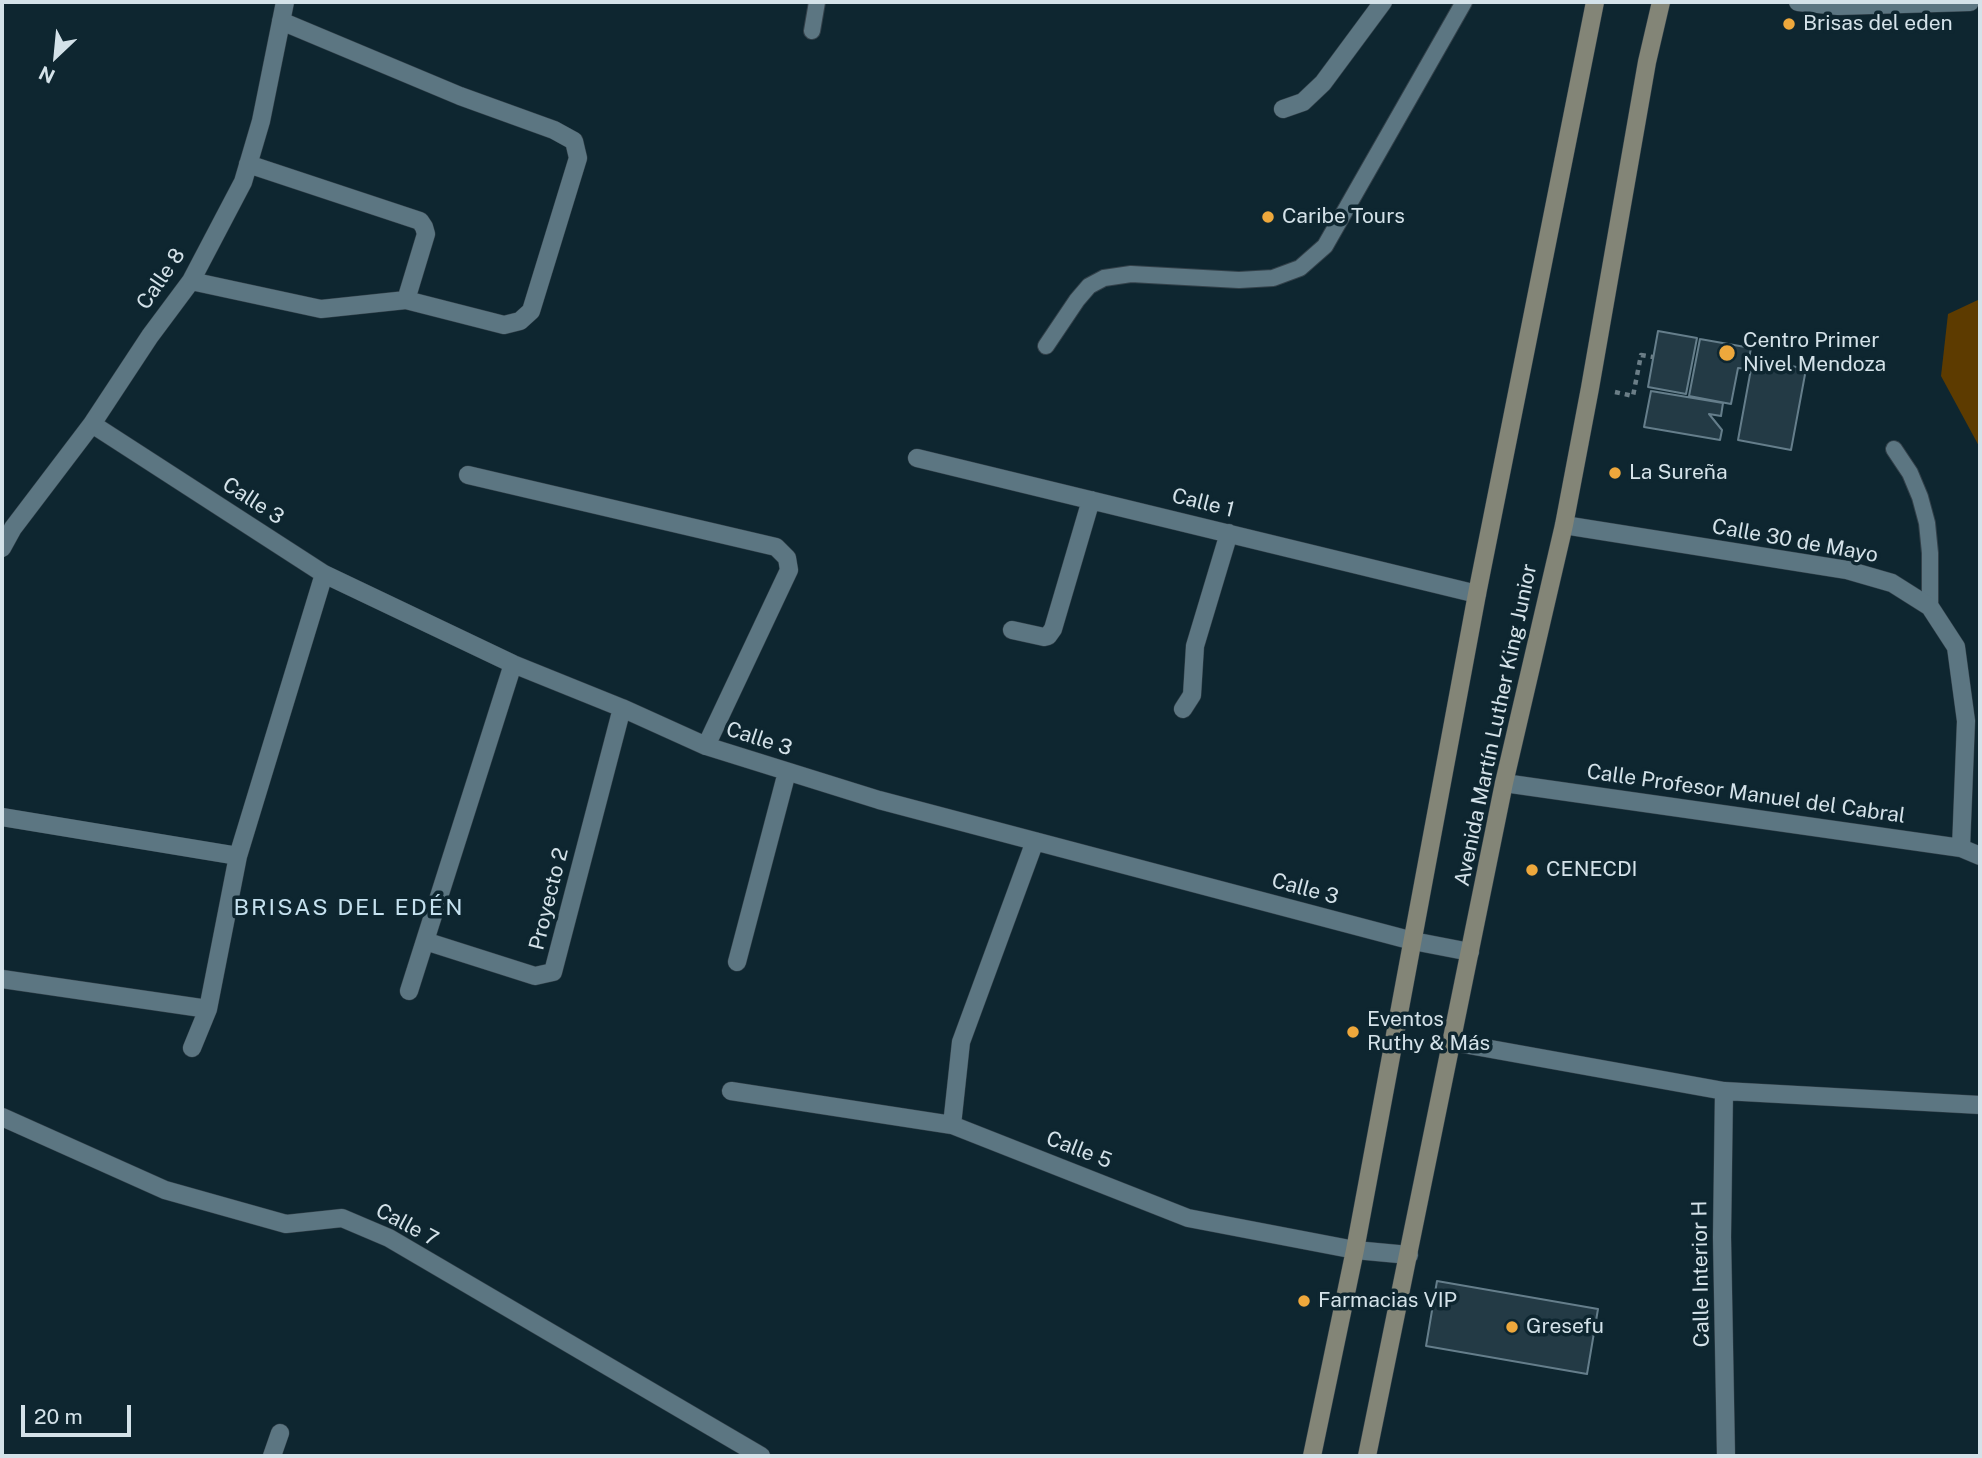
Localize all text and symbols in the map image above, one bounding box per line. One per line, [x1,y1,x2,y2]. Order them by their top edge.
place label: Brisas del eden [1803,11,1953,37]
marker: Brisas del eden [1781,16,1797,32]
north arrow [21,21,91,91]
text: N [35,62,58,88]
place label: Caribe Tours [1282,204,1405,230]
marker: Caribe Tours [1260,209,1276,225]
street label: Calle 8 [131,244,191,314]
place label: Centro Primer Nivel Mendoza [1743,328,1886,378]
marker: Centro Primer Nivel Mendoza [1717,343,1737,363]
place label: La Sureña [1629,460,1728,486]
marker: La Sureña [1607,465,1623,481]
street label: Calle 3 [218,472,288,530]
street label: Calle 1 [1169,483,1237,523]
street label: Calle 30 de Mayo [1710,514,1880,568]
street label: Avenida Martín Luther King Junior [1449,562,1543,888]
street label: Calle 3 [723,717,795,761]
street label: Calle Profesor Manuel del Cabral [1585,759,1907,829]
street label: Proyecto 2 [524,845,574,953]
place label: CENECDI [1546,857,1637,883]
marker: CENECDI [1524,862,1540,878]
street label: Calle 3 [1269,868,1341,910]
district label: BRISAS DEL EDÉN [235,894,463,922]
place label: Eventos Ruthy & Más [1367,1007,1490,1057]
marker: Eventos Ruthy & Más [1345,1024,1361,1040]
street label: Calle 5 [1043,1126,1115,1174]
street label: Calle 7 [371,1198,443,1252]
street label: Calle Interior H [1687,1200,1715,1348]
place label: Farmacias VIP [1318,1288,1457,1314]
marker: Farmacias VIP [1296,1293,1312,1309]
place label: Gresefu [1526,1314,1604,1340]
marker: Gresefu [1504,1319,1520,1335]
scale bar [24,1392,135,1436]
text: 20 m [34,1404,83,1429]

